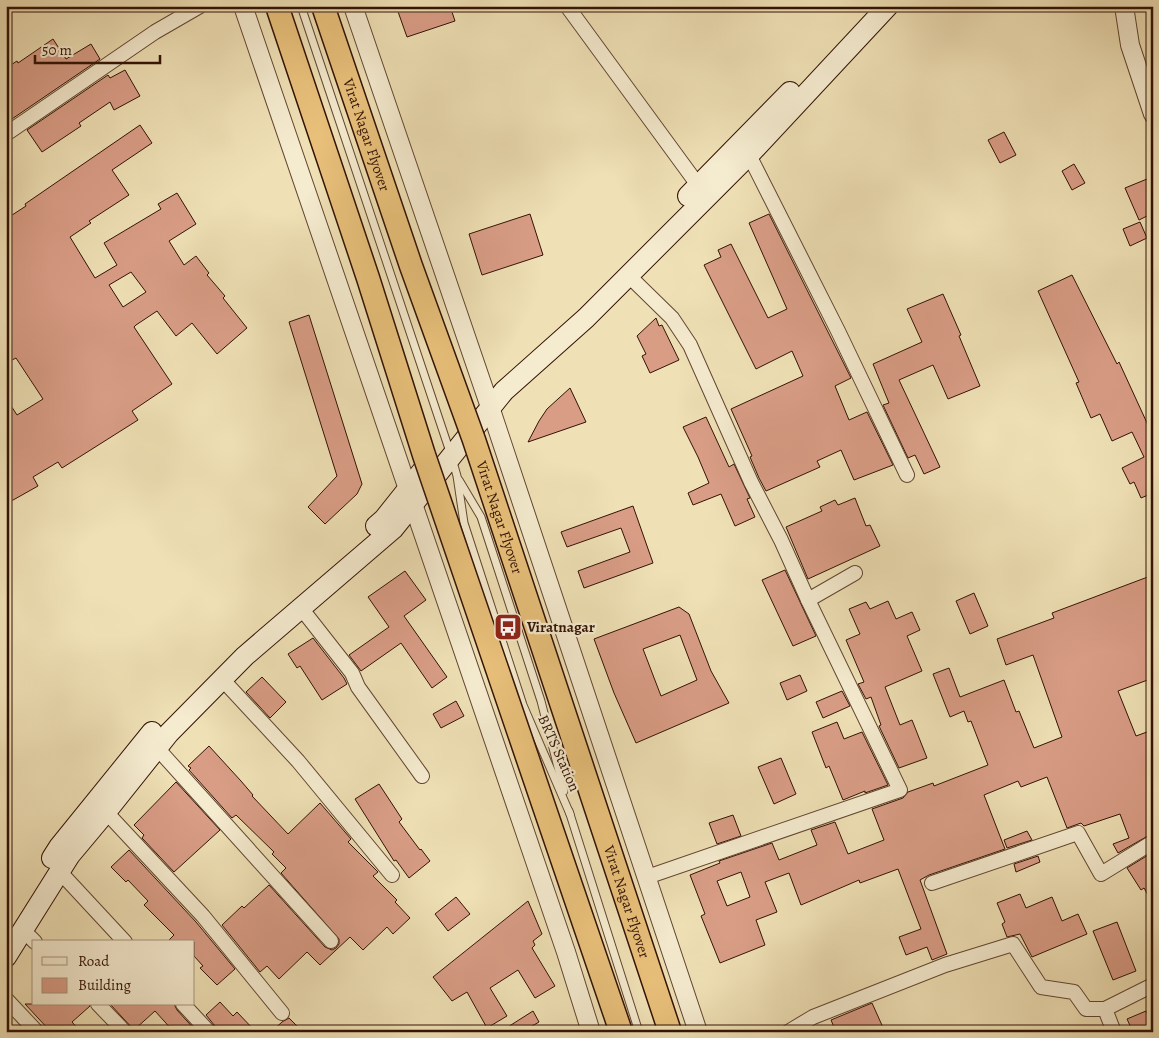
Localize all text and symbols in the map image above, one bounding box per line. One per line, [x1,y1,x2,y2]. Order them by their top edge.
scale bar [35,32,160,64]
text: 50 m [42,40,72,60]
street label: Virat Nagar Flyover [338,75,395,194]
street label: Virat Nagar Flyover [471,457,528,577]
bus stop icon: Viratnagar [493,612,523,642]
place label: Viratnagar [526,617,595,637]
street label: BRTS Station [533,711,585,795]
street label: Virat Nagar Flyover [599,842,655,961]
legend [32,940,195,1006]
text: Road [78,951,110,971]
text: Building [78,975,131,995]

